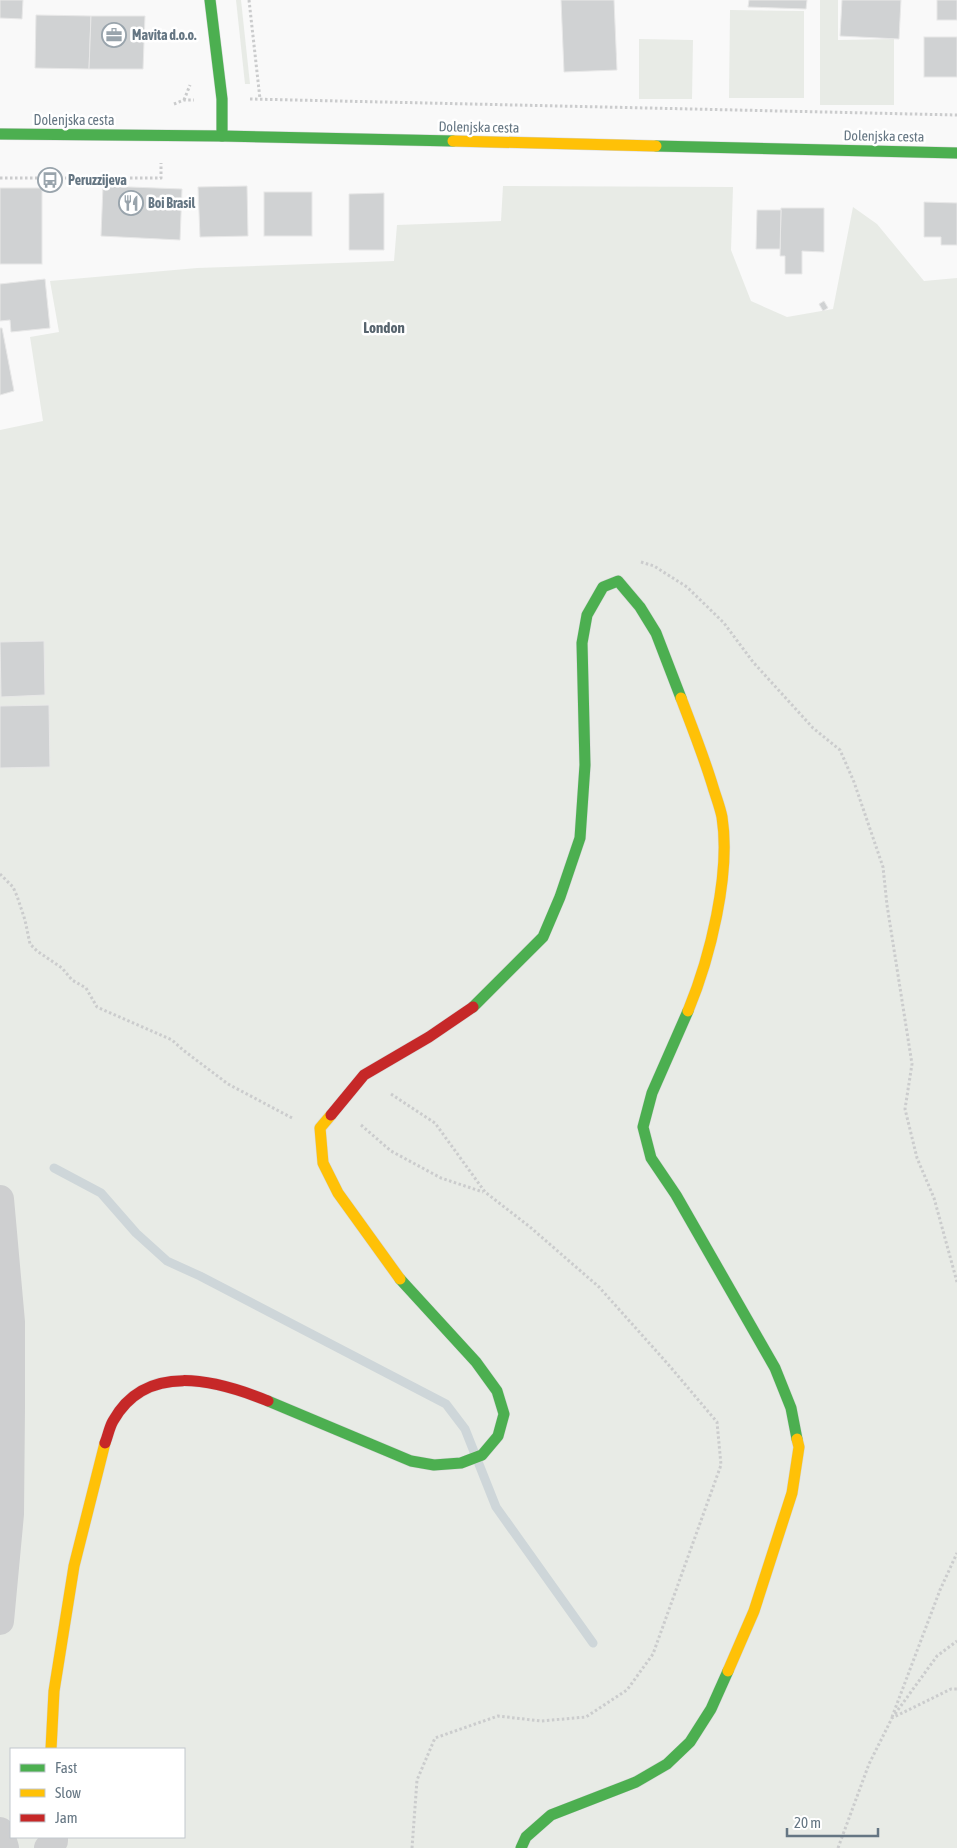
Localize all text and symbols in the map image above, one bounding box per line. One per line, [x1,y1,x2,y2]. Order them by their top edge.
office icon: Mavita d.o.o. [101,22,127,48]
place label: Mavita d.o.o. [132,27,197,43]
street label: Dolenjska cesta [34,112,114,128]
street label: Dolenjska cesta [438,118,520,136]
street label: Dolenjska cesta [843,127,925,145]
bus stop icon: Peruzzijeva [37,167,63,193]
place label: Peruzzijeva [68,172,127,188]
restaurant icon: Boi Brasil [118,190,144,216]
place label: Boi Brasil [148,195,196,211]
district label: London [363,319,405,336]
legend [10,1748,185,1838]
text: Fast [55,1759,77,1776]
text: Slow [55,1784,81,1801]
scale bar [787,1806,878,1838]
text: Jam [55,1809,78,1826]
text: 20 m [794,1814,821,1831]

